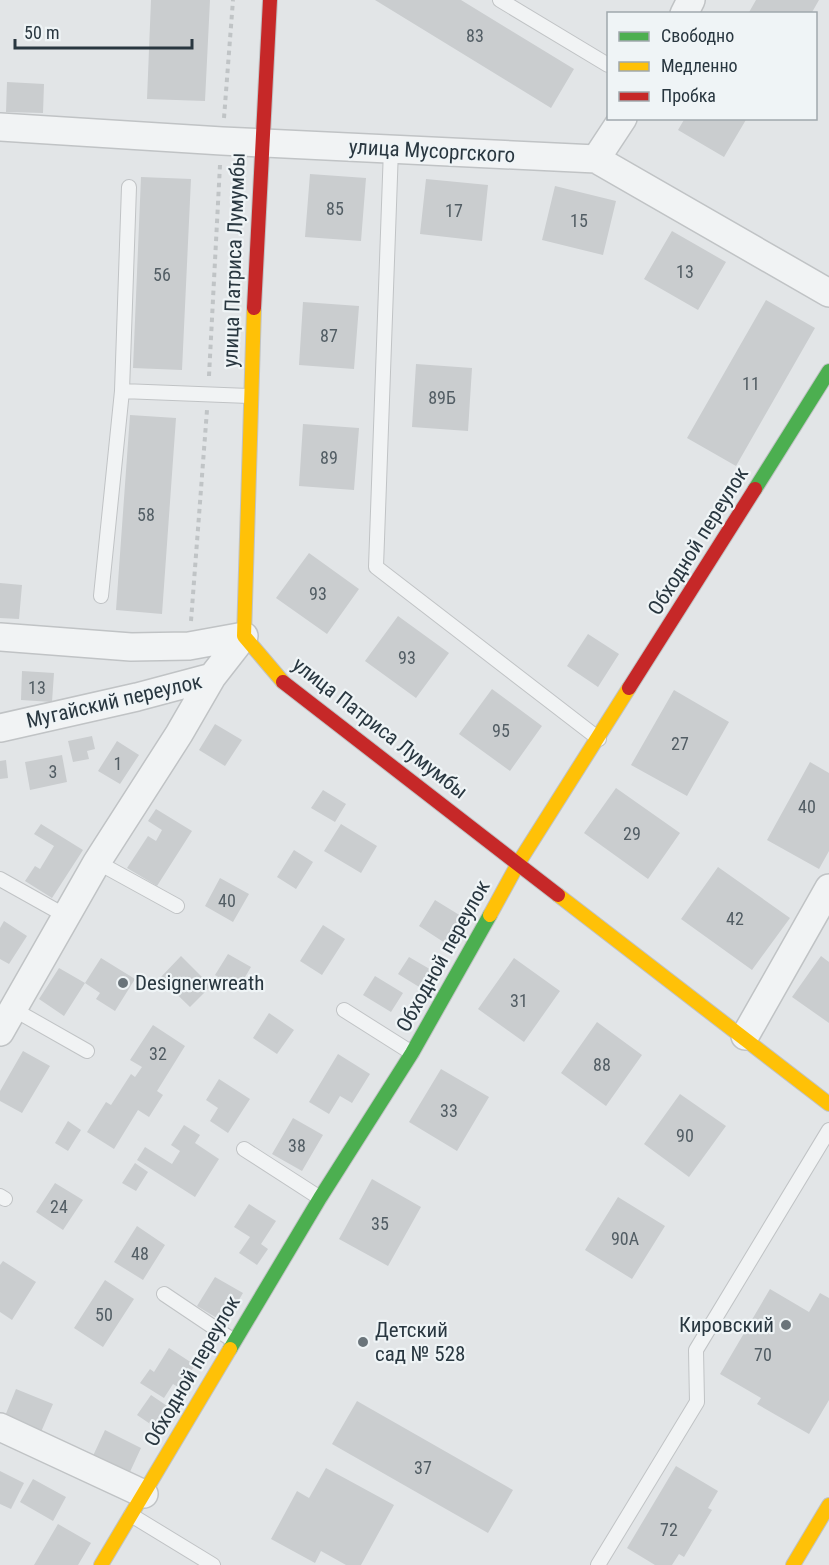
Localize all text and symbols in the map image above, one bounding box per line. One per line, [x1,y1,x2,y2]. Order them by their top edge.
scale bar [15,12,192,50]
legend [607,12,817,120]
text: 50 m [24,22,59,43]
house number: 83 [466,25,484,46]
text: Свободно [661,25,734,46]
text: Медленно [661,55,738,76]
text: Пробка [661,85,716,106]
street label: улица Мусоргского [348,135,516,167]
street label: улица Патриса Лумумбы [218,152,250,368]
house number: 85 [326,198,344,219]
house number: 17 [445,200,463,221]
house number: 15 [570,210,588,231]
house number: 13 [676,261,694,282]
house number: 56 [153,264,171,285]
house number: 87 [320,325,338,346]
house number: 11 [742,373,760,394]
house number: 89Б [428,387,456,408]
house number: 89 [320,447,338,468]
street label: Обходной переулок [643,463,753,619]
house number: 58 [137,504,155,525]
house number: 93 [309,583,327,604]
house number: 93 [398,647,416,668]
street label: улица Патриса Лумумбы [288,652,472,804]
street label: Мугайский переулок [24,669,204,733]
house number: 13 [28,677,46,698]
house number: 95 [492,720,510,741]
house number: 27 [671,733,689,754]
house number: 1 [114,753,122,774]
house number: 3 [49,761,57,782]
house number: 40 [798,796,816,817]
house number: 29 [623,823,641,844]
street label: Обходной переулок [391,876,495,1036]
house number: 40 [218,890,236,911]
house number: 42 [726,908,744,929]
place label: Designerwreath [135,971,264,995]
marker: Designerwreath [116,976,130,990]
house number: 31 [510,990,528,1011]
house number: 32 [149,1043,167,1064]
house number: 88 [593,1054,611,1075]
house number: 33 [440,1100,458,1121]
house number: 90 [676,1125,694,1146]
house number: 38 [288,1135,306,1156]
house number: 24 [50,1196,68,1217]
house number: 35 [371,1213,389,1234]
house number: 90А [611,1228,640,1249]
house number: 48 [131,1243,149,1264]
street label: Обходной переулок [139,1292,245,1450]
house number: 50 [95,1304,113,1325]
place label: Кировский [679,1313,774,1337]
place label: Детский сад № 528 [375,1318,465,1366]
marker: Кировский [779,1318,793,1332]
marker: Детский сад № 528 [356,1335,370,1349]
house number: 70 [754,1344,772,1365]
house number: 37 [414,1457,432,1478]
house number: 72 [660,1519,678,1540]

